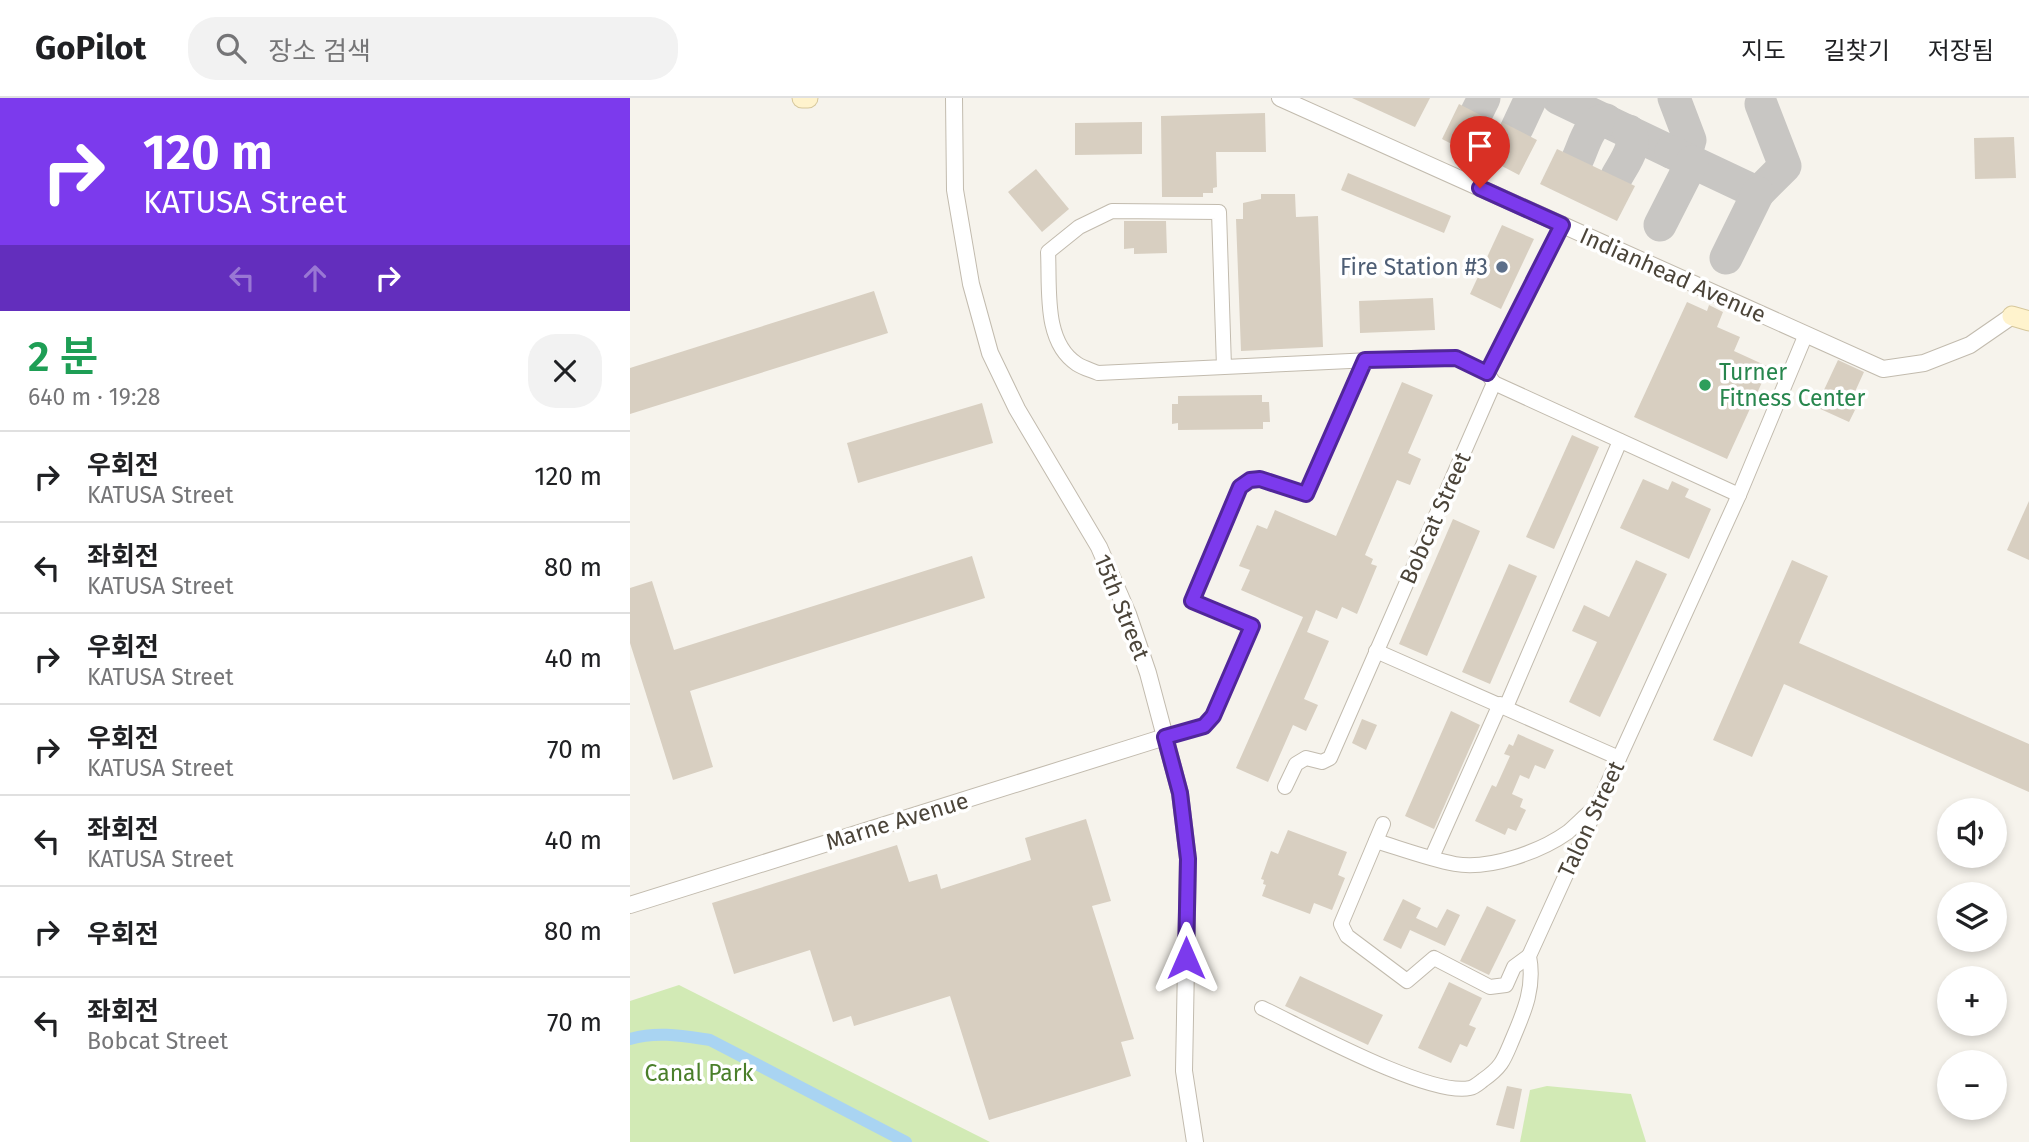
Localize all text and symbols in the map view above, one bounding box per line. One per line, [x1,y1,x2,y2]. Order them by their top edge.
search box [188,17,678,80]
text: GoPilot [35,28,146,68]
icon: search [212,29,250,67]
text: 장소 검색 [268,36,371,67]
text: 지도 [1741,37,1786,65]
text: 길찾기 [1824,37,1890,65]
text: 저장됨 [1928,37,1994,65]
pin [1450,116,1510,188]
text: 120 m [143,123,273,182]
icon: right [28,126,119,217]
icon: arrive [1461,127,1499,165]
text: KATUSA Street [143,183,347,221]
street label: Indianhead Avenue [1576,221,1770,329]
place label: Fire Station #3 [1340,253,1488,281]
icon: left [223,259,261,297]
icon: ahead [296,259,334,297]
icon: right [369,259,407,297]
marker: Fire Station #3 [1494,259,1510,275]
text: 2 분 [28,332,98,382]
button: close [528,334,602,408]
place label: Turner Fitness Center [1719,358,1866,412]
marker: Turner Fitness Center [1697,377,1713,393]
text: 640 m · 19:28 [28,383,160,411]
street label: Bobcat Street [1394,447,1477,588]
text: 우회전 [87,450,159,481]
icon: right [28,458,66,496]
text: 120 m [534,461,602,492]
text: KATUSA Street [87,481,234,509]
text: 좌회전 [87,541,159,572]
icon: left [28,549,66,587]
street label: 15th Street [1088,550,1156,665]
text: 80 m [544,552,602,583]
text: KATUSA Street [87,572,234,600]
text: 우회전 [87,632,159,663]
icon: right [28,640,66,678]
text: 40 m [544,643,602,674]
text: KATUSA Street [87,663,234,691]
text: 우회전 [87,723,159,754]
icon: right [28,731,66,769]
text: 70 m [547,734,602,765]
text: KATUSA Street [87,754,234,782]
street label: Talon Street [1552,756,1630,882]
street label: Marne Avenue [822,786,972,856]
map controls [1937,798,2007,1120]
button: sound [1937,798,2007,868]
text: 좌회전 [87,814,159,845]
icon: left [28,822,66,860]
text: 40 m [544,825,602,856]
text: KATUSA Street [87,845,234,873]
button: layers [1937,882,2007,952]
icon: right [28,913,66,951]
text: 80 m [544,916,602,947]
text: 우회전 [87,919,159,950]
position arrow [1149,921,1223,995]
button: + [1937,966,2007,1036]
text: 좌회전 [87,996,159,1027]
icon: left [28,1004,66,1042]
text: 70 m [547,1007,602,1038]
text: Bobcat Street [87,1027,228,1055]
button: − [1937,1050,2007,1120]
park label: Canal Park [644,1059,754,1087]

